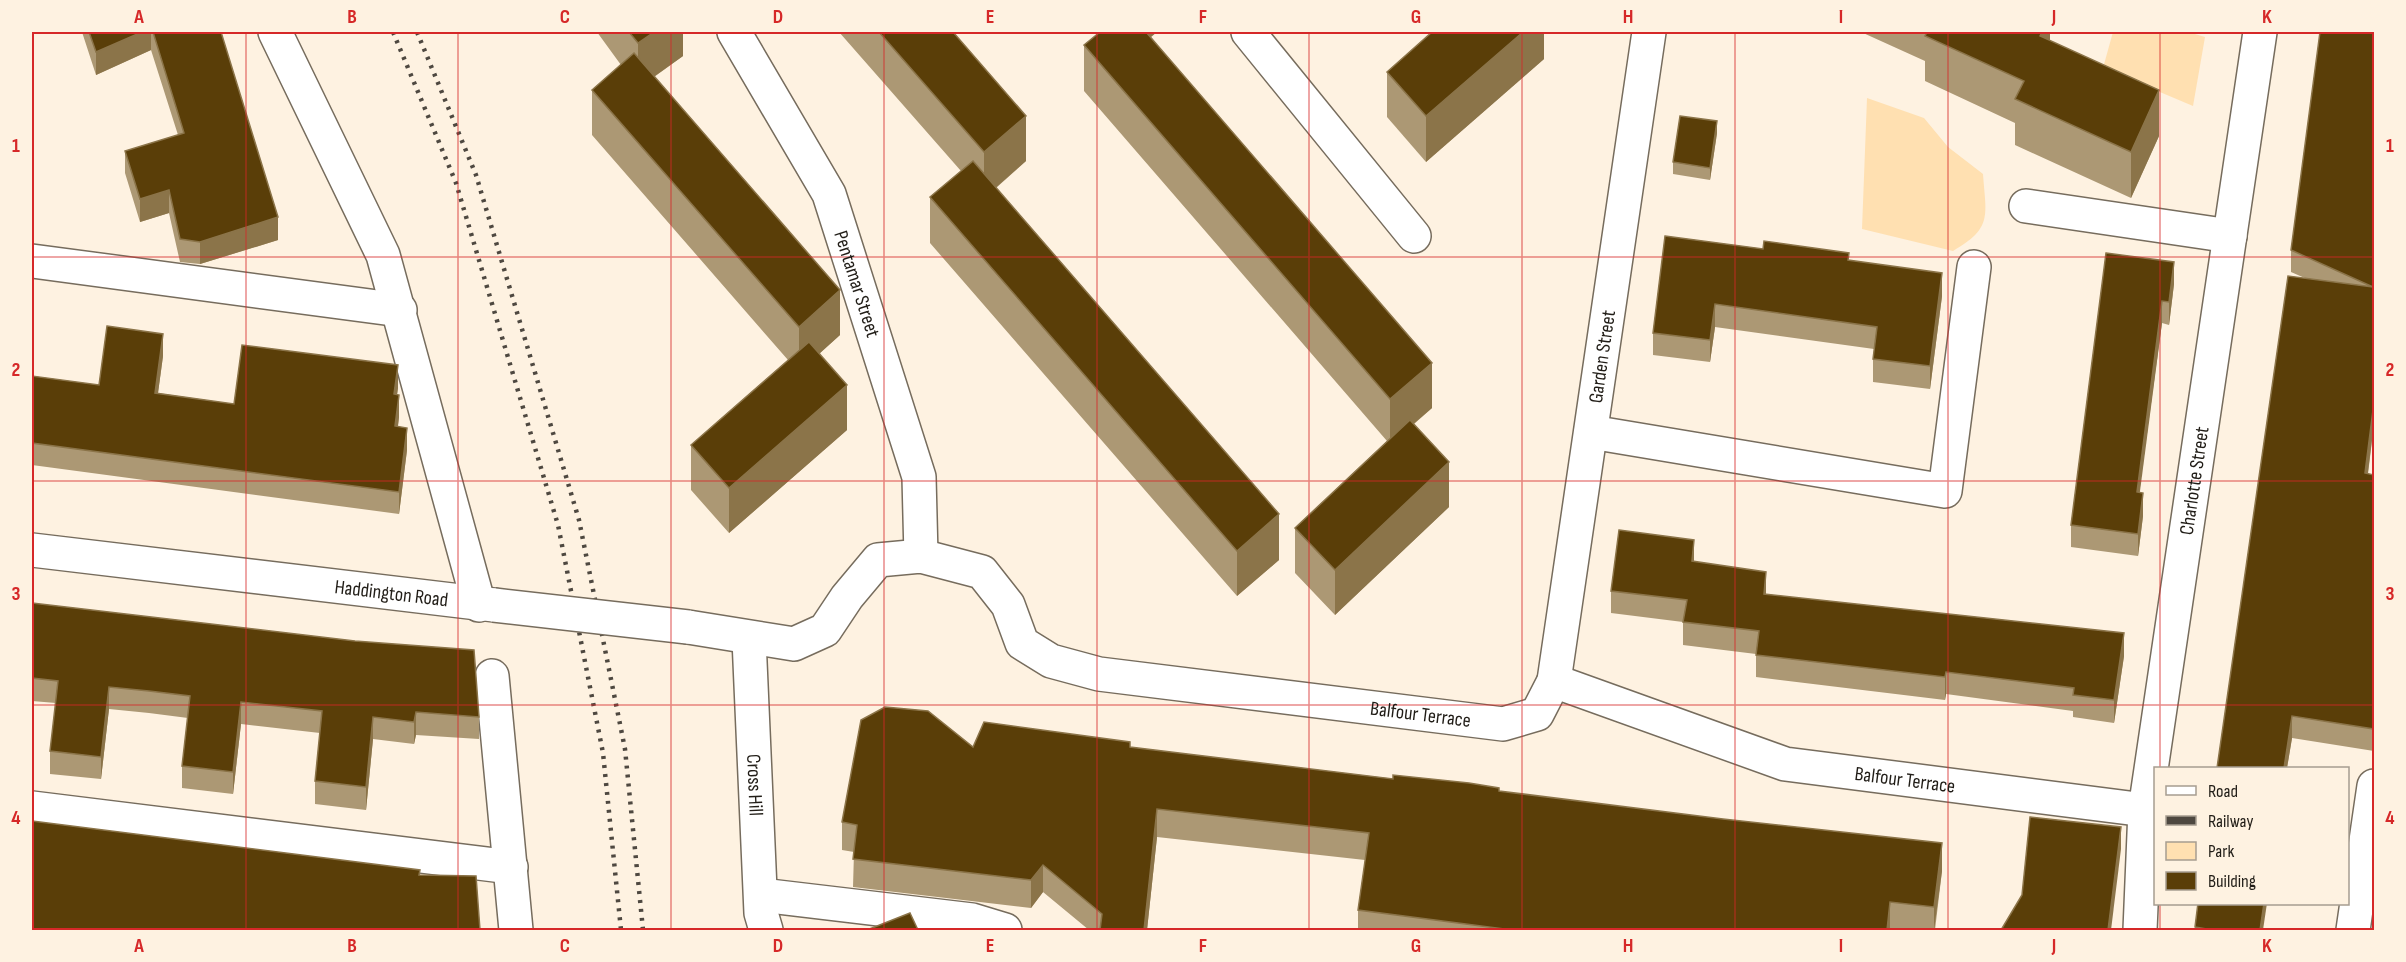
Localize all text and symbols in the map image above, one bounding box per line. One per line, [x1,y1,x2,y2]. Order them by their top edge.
text: A [133,5,144,29]
text: B [347,5,357,29]
text: C [560,5,570,29]
text: D [773,5,783,29]
text: E [986,5,994,29]
text: F [1199,5,1207,29]
text: G [1411,5,1421,29]
text: H [1623,5,1633,29]
text: I [1839,5,1843,29]
text: J [2051,5,2056,29]
text: K [2262,5,2272,29]
text: 1 [12,134,20,158]
text: 1 [2386,134,2394,158]
street label: Pentamar Street [828,228,885,340]
street label: Garden Street [1584,309,1621,405]
text: 2 [12,358,20,382]
text: 2 [2386,358,2394,382]
street label: Charlotte Street [2175,425,2215,537]
street label: Haddington Road [333,575,449,612]
text: 3 [12,582,21,606]
text: 3 [2386,582,2395,606]
street label: Balfour Terrace [1369,697,1472,733]
street label: Cross Hill [741,753,768,816]
street label: Balfour Terrace [1853,762,1957,799]
legend [2154,767,2349,905]
text: Road [2208,781,2238,802]
text: 4 [11,806,21,830]
text: 4 [2385,806,2395,830]
text: Railway [2208,811,2253,832]
text: Park [2208,841,2234,862]
text: Building [2208,871,2256,892]
text: A [133,934,144,958]
text: B [347,934,357,958]
text: C [560,934,570,958]
text: D [773,934,783,958]
text: E [986,934,994,958]
text: F [1199,934,1207,958]
text: G [1411,934,1421,958]
text: H [1623,934,1633,958]
text: I [1839,934,1843,958]
text: J [2051,934,2056,958]
text: K [2262,934,2272,958]

